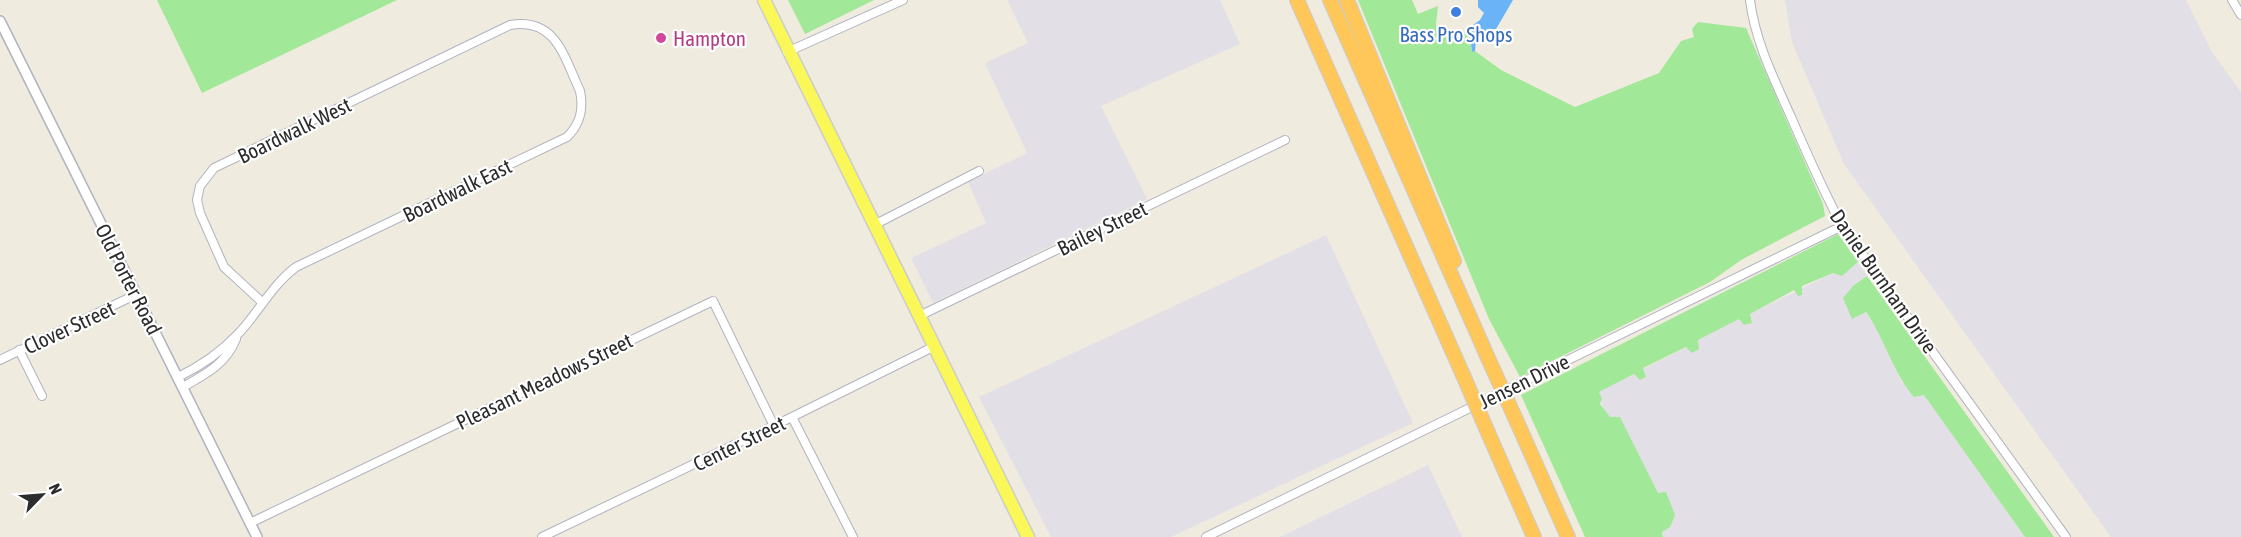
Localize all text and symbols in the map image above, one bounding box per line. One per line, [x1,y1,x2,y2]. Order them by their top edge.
marker: Bass Pro Shops [1449,5,1463,19]
place label: Bass Pro Shops [1400,22,1512,46]
place label: Hampton [673,26,746,50]
marker: Hampton [654,31,668,45]
street label: Boardwalk West [233,92,355,168]
street label: Boardwalk East [399,153,515,227]
street label: Bailey Street [1053,196,1151,260]
street label: Daniel Burnham Drive [1826,205,1942,357]
street label: Old Porter Road [91,220,167,338]
street label: Clover Street [20,296,118,358]
street label: Pleasant Meadows Street [452,328,636,434]
street label: Jensen Drive [1475,349,1573,413]
street label: Center Street [689,410,789,476]
north arrow [12,465,72,525]
text: N [45,481,66,497]

